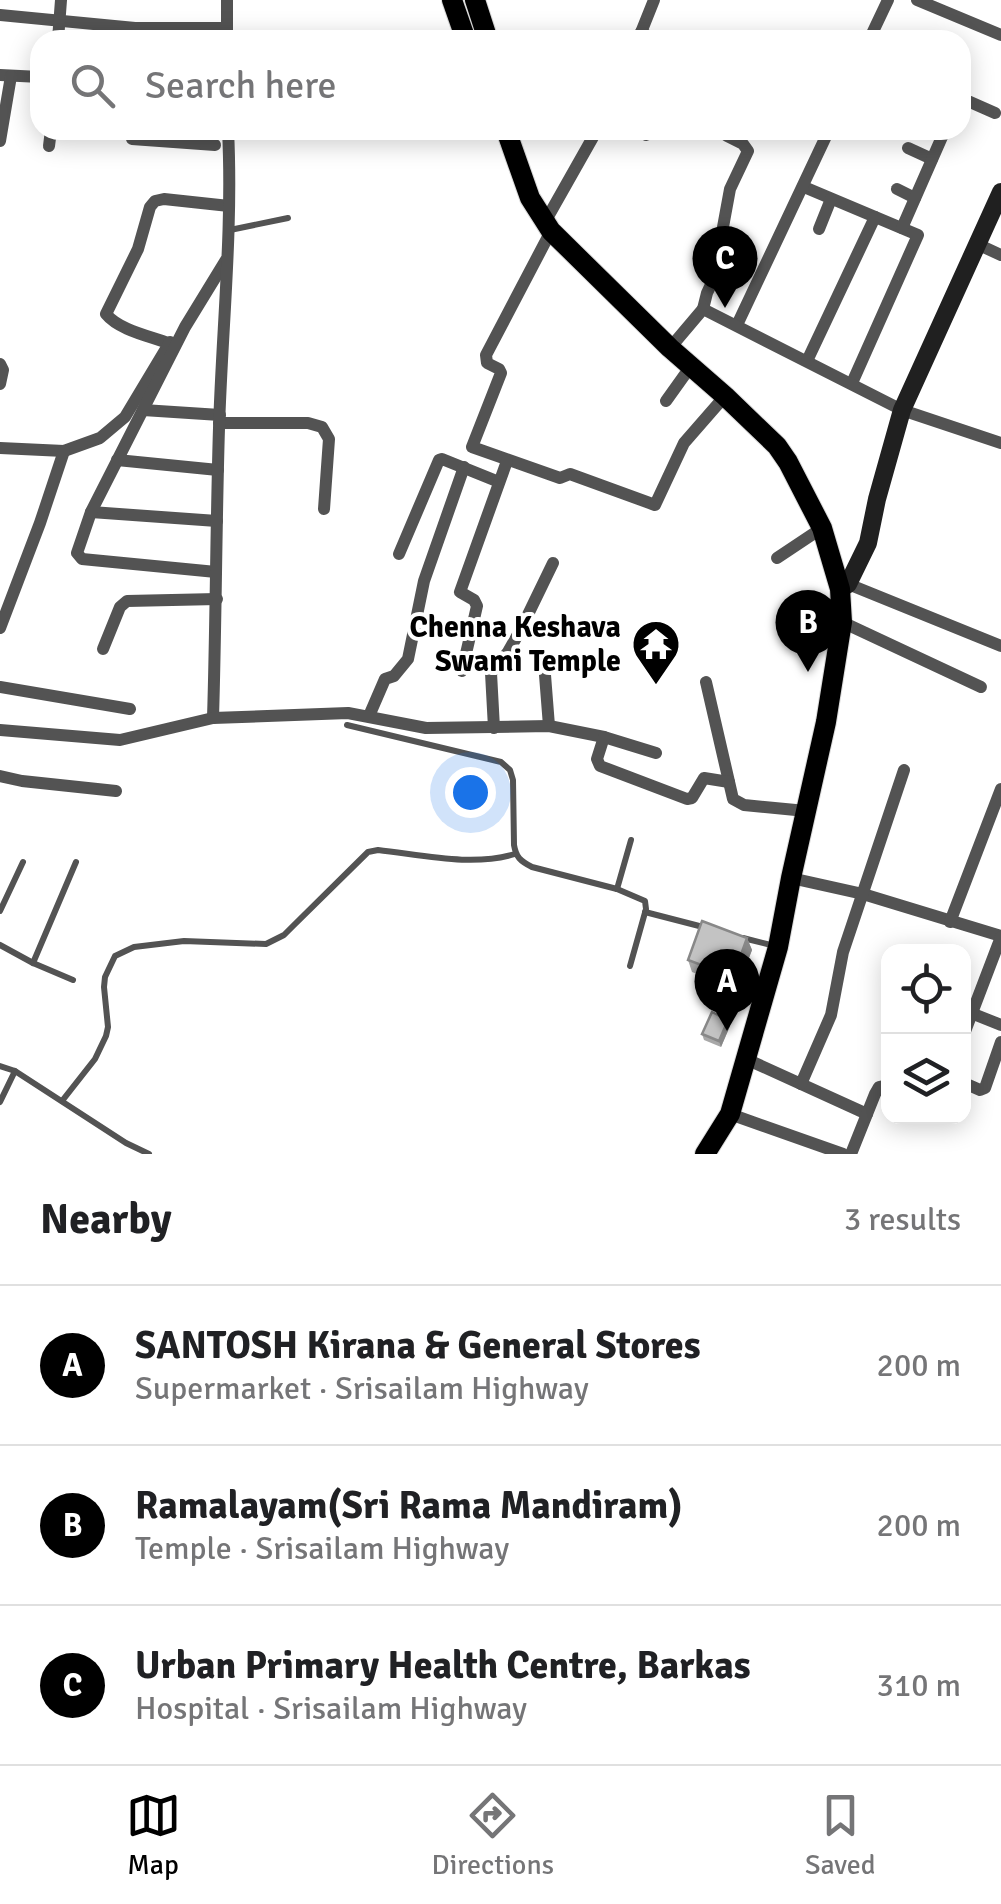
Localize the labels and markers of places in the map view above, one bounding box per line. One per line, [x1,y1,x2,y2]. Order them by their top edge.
pin: C [692,226,758,308]
pin: B [776,590,840,672]
place label: Chenna Keshava Swami Temple [409,609,621,680]
temple icon: Chenna Keshava Swami Temple [630,618,682,686]
pin: A [694,948,760,1031]

